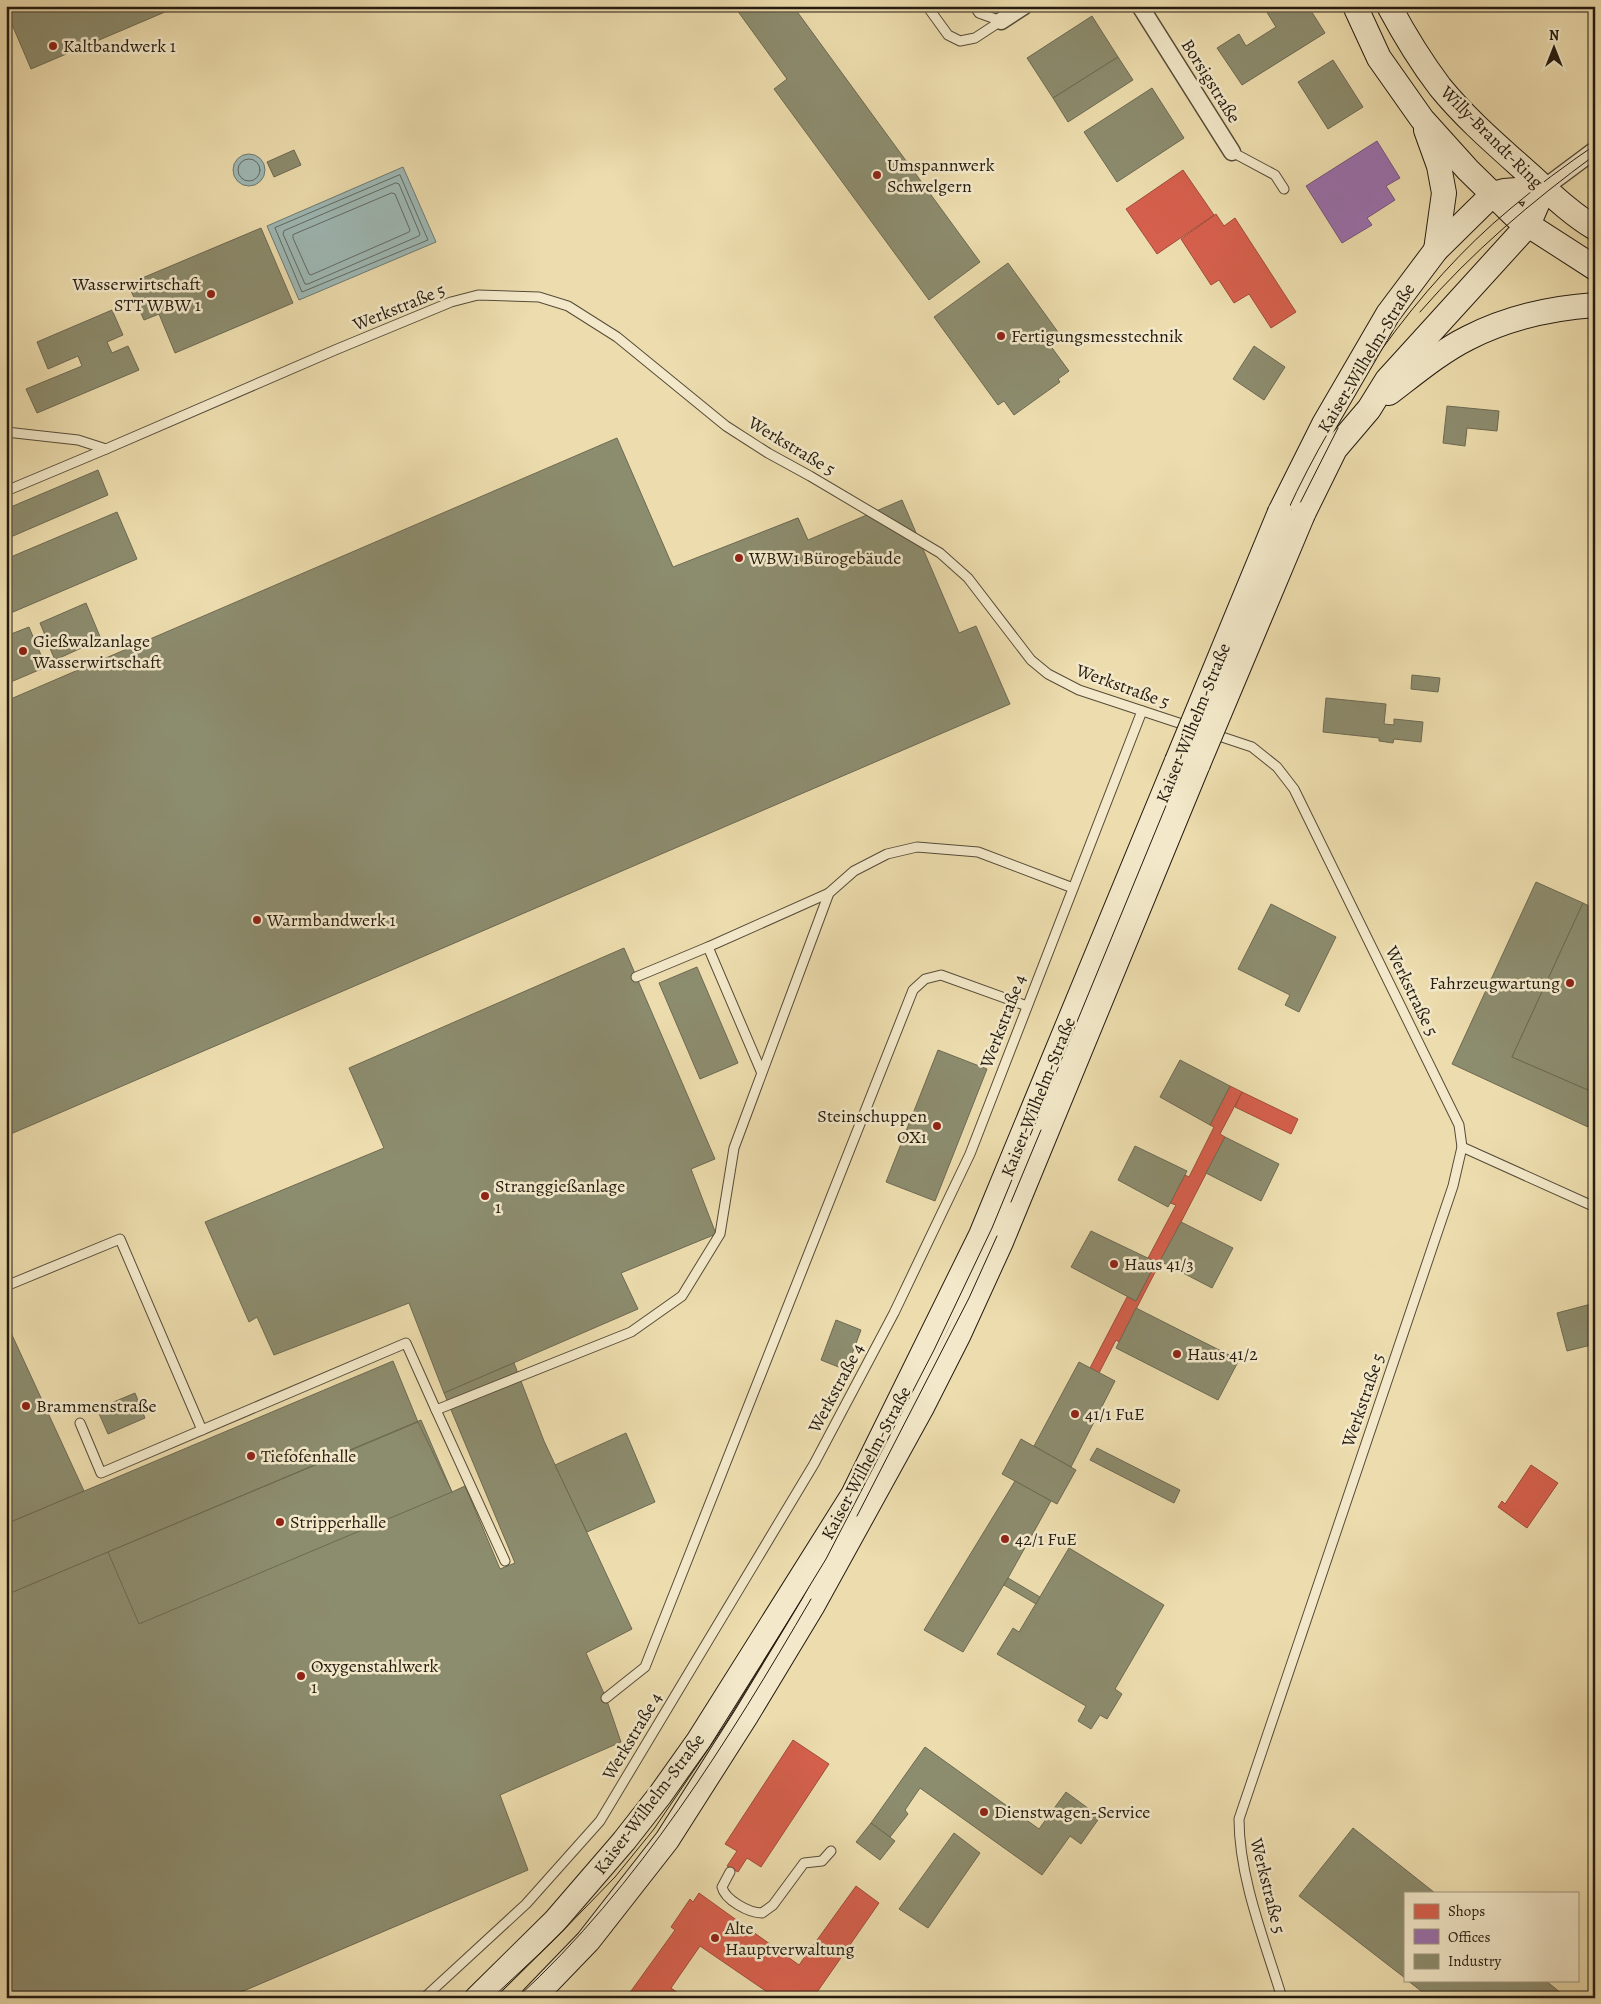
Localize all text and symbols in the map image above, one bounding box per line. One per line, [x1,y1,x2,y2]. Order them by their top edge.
north arrow [1528,22,1578,72]
text: N [1549,26,1559,45]
place label: Kaltbandwerk 1 [63,34,176,58]
street label: Borsigstraße [1176,34,1246,128]
marker: Kaltbandwerk 1 [47,40,59,52]
street label: Willy-Brandt-Ring [1435,80,1549,194]
place label: Umspannwerk Schwelgern [887,153,995,198]
marker: Umspannwerk Schwelgern [871,169,883,181]
place label: Wasserwirtschaft STT WBW 1 [71,272,201,317]
street label: Werkstraße 5 [348,278,449,337]
street label: Kaiser-Wilhelm-Straße [1312,279,1420,437]
marker: Wasserwirtschaft STT WBW 1 [205,288,217,300]
place label: Fertigungsmesstechnik [1011,324,1183,348]
marker: Fertigungsmesstechnik [995,330,1007,342]
street label: Werkstraße 5 [743,410,840,481]
place label: WBW1 Bürogebäude [748,546,901,570]
marker: WBW1 Bürogebäude [733,552,745,564]
place label: Gießwalzanlage Wasserwirtschaft [32,629,162,674]
street label: Kaiser-Wilhelm-Straße [1150,639,1236,807]
marker: Gießwalzanlage Wasserwirtschaft [17,645,29,657]
street label: Werkstraße 5 [1072,658,1173,714]
place label: Warmbandwerk 1 [266,908,396,932]
marker: Warmbandwerk 1 [251,914,263,926]
street label: Werkstraße 5 [1379,941,1444,1040]
street label: Werkstraße 4 [974,971,1032,1072]
place label: Fahrzeugwartung [1429,971,1560,995]
marker: Fahrzeugwartung [1564,977,1576,989]
street label: Kaiser-Wilhelm-Straße [995,1013,1081,1181]
place label: Steinschuppen OX1 [817,1104,927,1149]
marker: Steinschuppen OX1 [931,1120,943,1132]
place label: Stranggießanlage 1 [495,1174,625,1219]
marker: Stranggießanlage 1 [479,1190,491,1202]
place label: Haus 41/3 [1124,1252,1194,1276]
marker: Haus 41/3 [1108,1258,1120,1270]
street label: Werkstraße 4 [802,1339,870,1438]
place label: Haus 41/2 [1187,1342,1258,1366]
marker: Haus 41/2 [1171,1348,1183,1360]
street label: Werkstraße 5 [1335,1350,1390,1451]
street label: Kaiser-Wilhelm-Straße [815,1382,917,1544]
place label: Brammenstraße [36,1394,157,1418]
marker: Brammenstraße [20,1400,32,1412]
place label: 41/1 FuE [1085,1402,1145,1426]
marker: 41/1 FuE [1069,1408,1081,1420]
place label: Tiefofenhalle [261,1444,356,1468]
marker: Tiefofenhalle [245,1450,257,1462]
place label: Stripperhalle [290,1510,386,1534]
marker: Stripperhalle [274,1516,286,1528]
place label: 42/1 FuE [1015,1527,1077,1551]
marker: 42/1 FuE [999,1533,1011,1545]
place label: Oxygenstahlwerk 1 [311,1654,439,1699]
marker: Oxygenstahlwerk 1 [295,1670,307,1682]
street label: Werkstraße 4 [596,1688,668,1785]
street label: Kaiser-Wilhelm-Straße [588,1729,710,1879]
place label: Dienstwagen-Service [994,1800,1150,1824]
marker: Dienstwagen-Service [978,1806,990,1818]
street label: Werkstraße 5 [1244,1835,1291,1936]
legend [1404,1892,1578,1982]
text: Shops [1448,1901,1485,1921]
place label: Alte Hauptverwaltung [724,1916,854,1961]
text: Offices [1448,1927,1491,1947]
marker: Alte Hauptverwaltung [709,1932,721,1944]
text: Industry [1448,1951,1502,1971]

